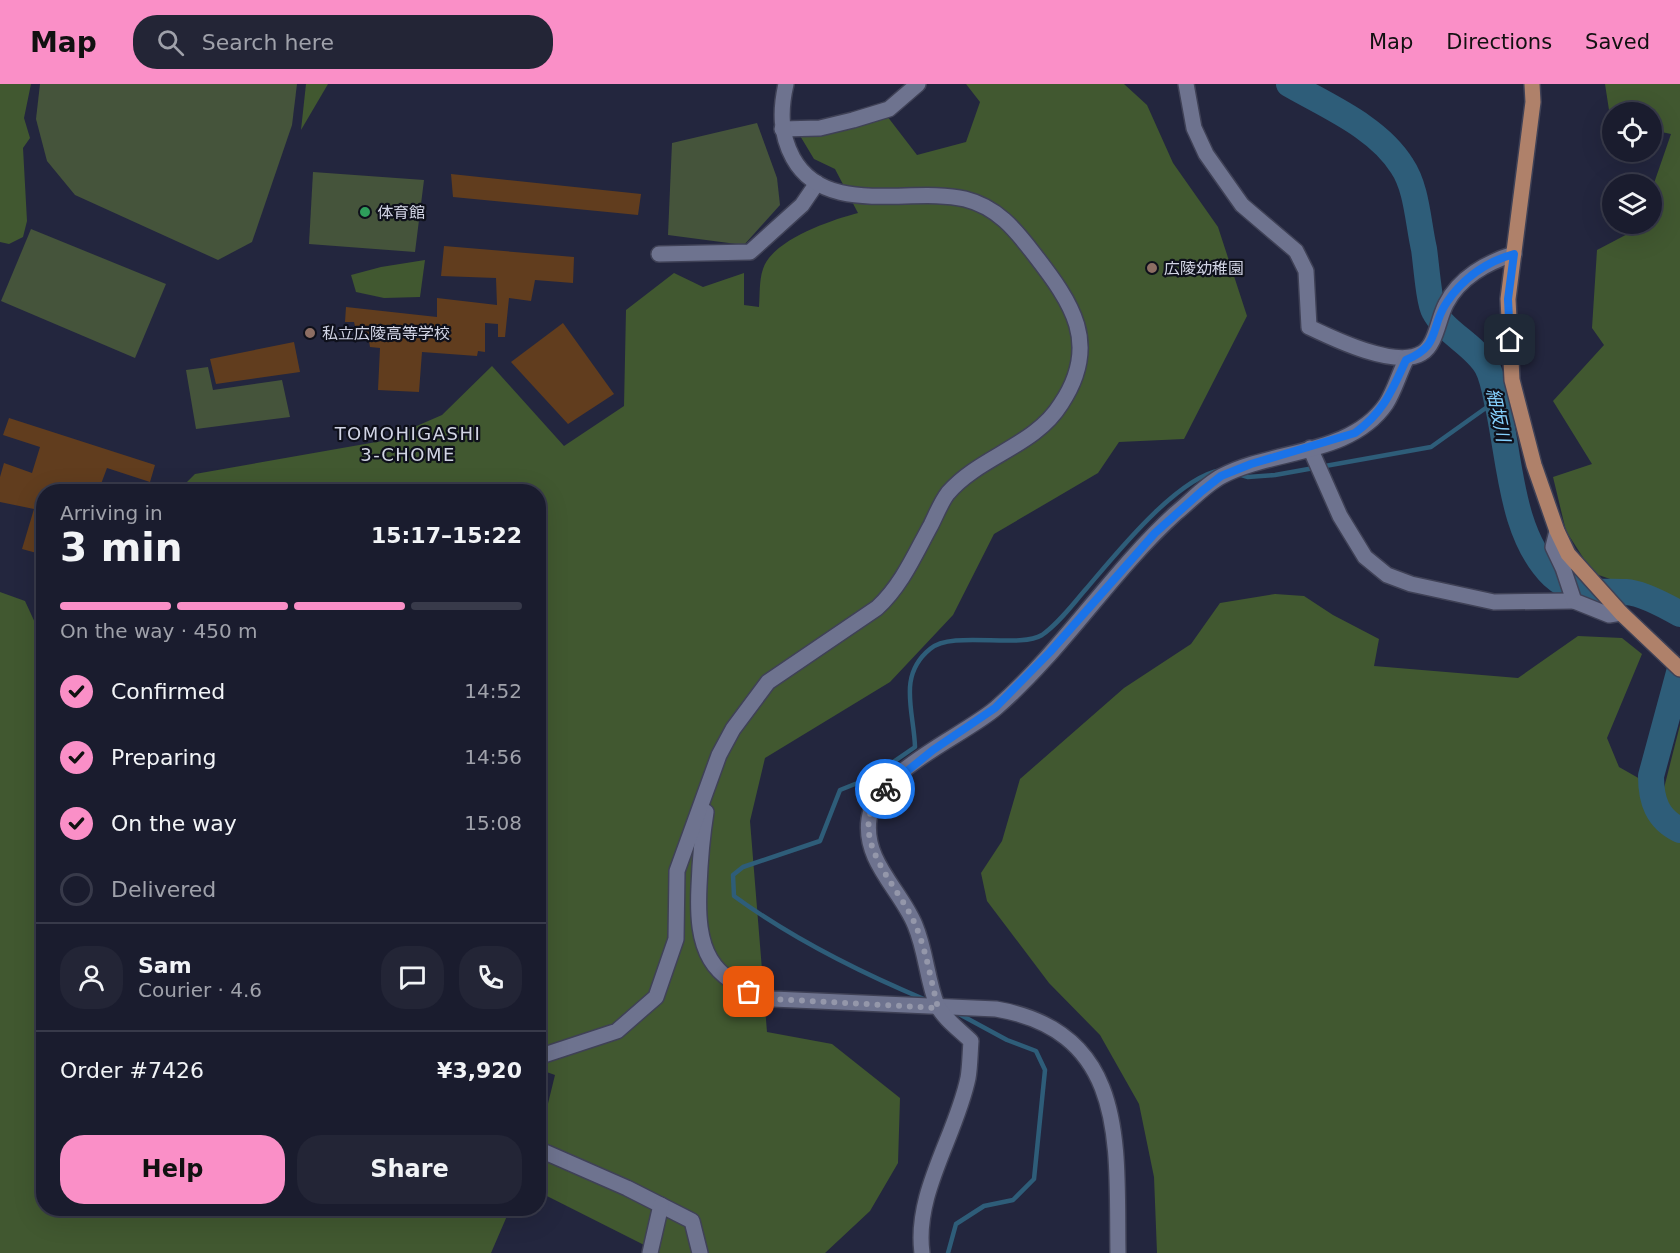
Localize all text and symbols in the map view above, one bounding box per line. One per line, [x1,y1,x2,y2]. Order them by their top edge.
search box [133,15,553,69]
text: Map [30,26,97,59]
icon: search [154,26,187,59]
text: Search here [202,30,334,55]
text: Map [1369,30,1413,54]
text: Directions [1446,30,1552,54]
text: Saved [1585,30,1650,54]
map controls [1602,102,1662,234]
button: locate [1602,102,1662,162]
button: layers [1602,174,1662,234]
place label: 体育館 [377,203,425,222]
marker: 体育館 [358,205,372,219]
place label: 広陵幼稚園 [1164,259,1244,278]
marker: 広陵幼稚園 [1145,261,1159,275]
pin [1484,314,1535,365]
icon: home [1493,323,1526,356]
place label: 私立広陵高等学校 [322,324,450,343]
marker: 私立広陵高等学校 [303,326,317,340]
water label: 細坂川 [1483,386,1515,445]
district label: TOMOHIGASHI 3-CHOME [334,423,481,465]
text: Arriving in [60,501,163,525]
text: 15:17–15:22 [371,523,522,548]
text: 3 min [60,525,182,570]
text: On the way · 450 m [60,619,258,643]
icon: check [60,675,93,708]
text: Confirmed [111,679,225,704]
text: 14:52 [464,679,522,703]
icon: check [60,741,93,774]
text: Preparing [111,745,217,770]
text: 14:56 [464,745,522,769]
courier [855,759,915,819]
icon: bike [869,773,902,806]
icon: check [60,807,93,840]
text: On the way [111,811,237,836]
text: 15:08 [464,811,522,835]
text: Delivered [111,877,216,902]
button: person [60,946,123,1009]
button: chat [381,946,444,1009]
button: phone [459,946,522,1009]
text: Sam [138,953,192,978]
pin [723,966,774,1017]
icon: bag [732,975,765,1008]
text: Courier · 4.6 [138,978,262,1002]
text: Order #7426 [60,1058,204,1083]
text: ¥3,920 [437,1058,522,1083]
button: Help [60,1135,285,1204]
button: Share [297,1135,522,1204]

